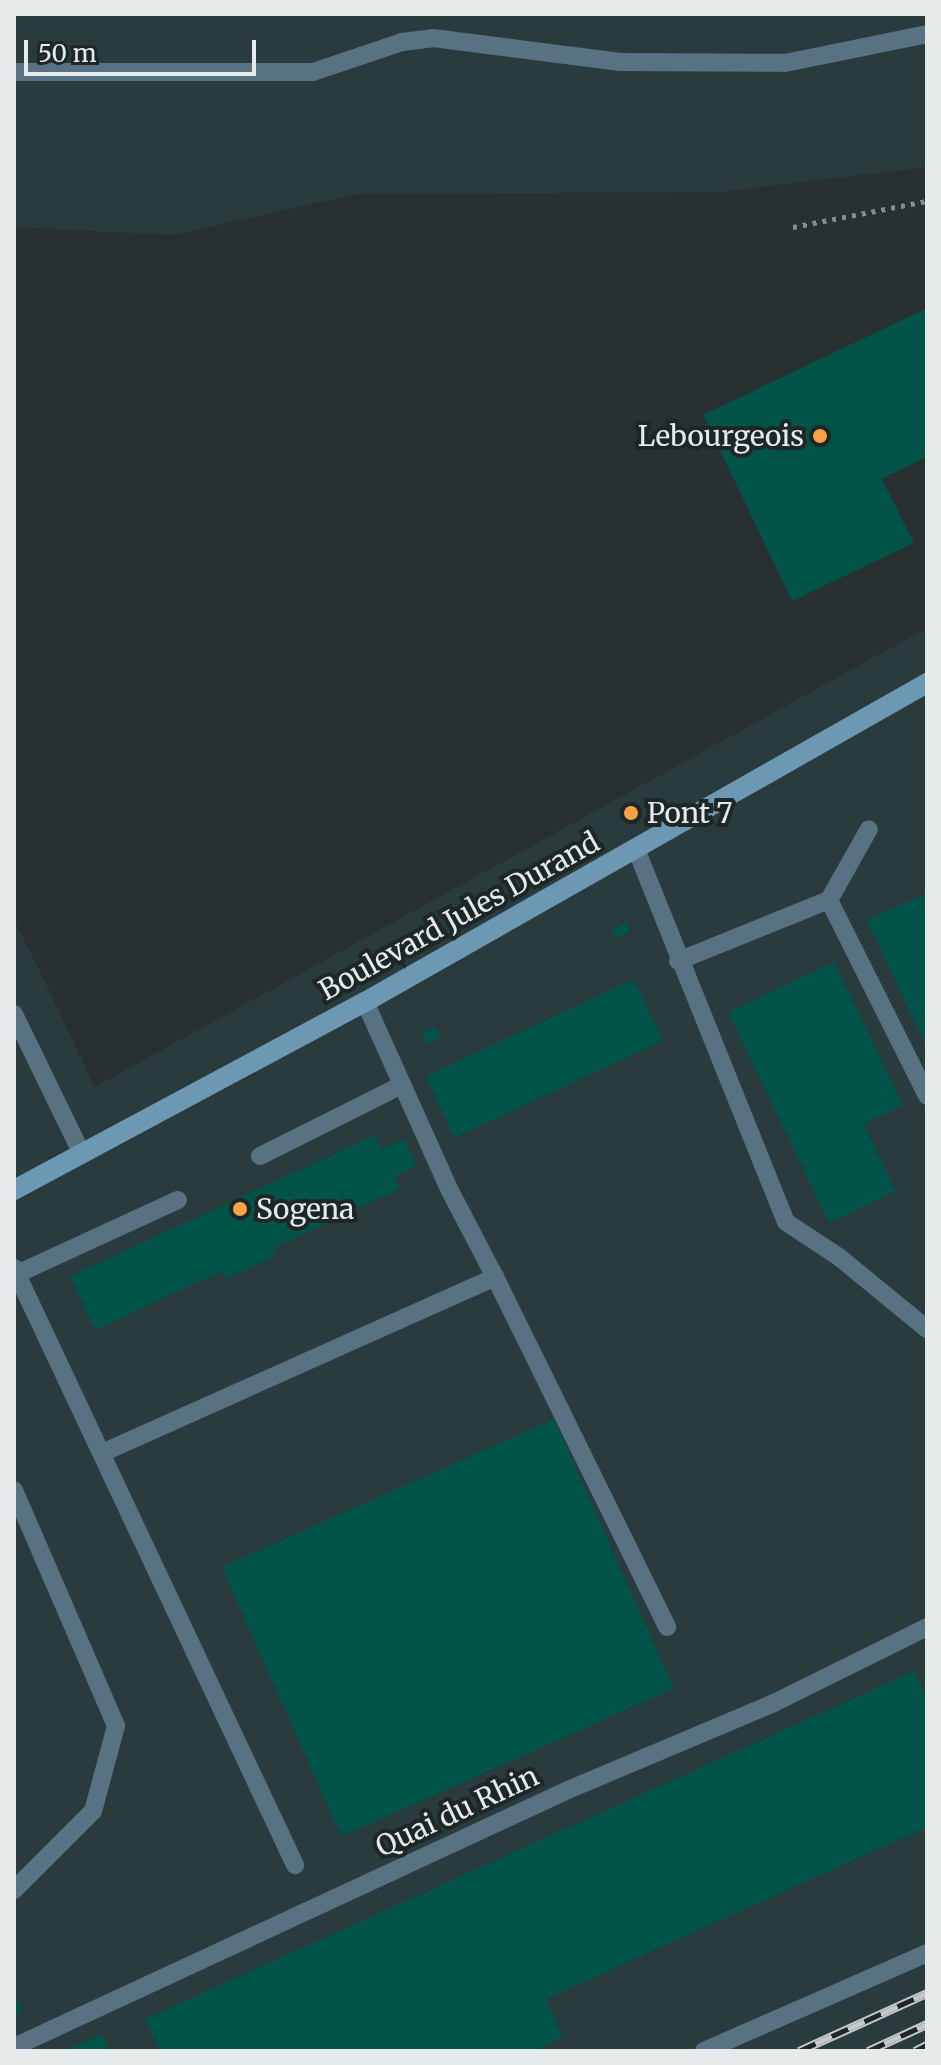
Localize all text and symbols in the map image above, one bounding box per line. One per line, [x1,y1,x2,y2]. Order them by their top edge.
scale bar [28,24,260,74]
text: 50 m [38,38,97,69]
place label: Lebourgeois [638,419,804,453]
marker: Lebourgeois [811,427,829,445]
place label: Pont 7 [647,796,732,830]
marker: Pont 7 [622,804,640,822]
street label: Boulevard Jules Durand [313,825,605,1007]
place label: Sogena [256,1192,354,1226]
marker: Sogena [231,1200,249,1218]
street label: Quai du Rhin [370,1759,544,1863]

